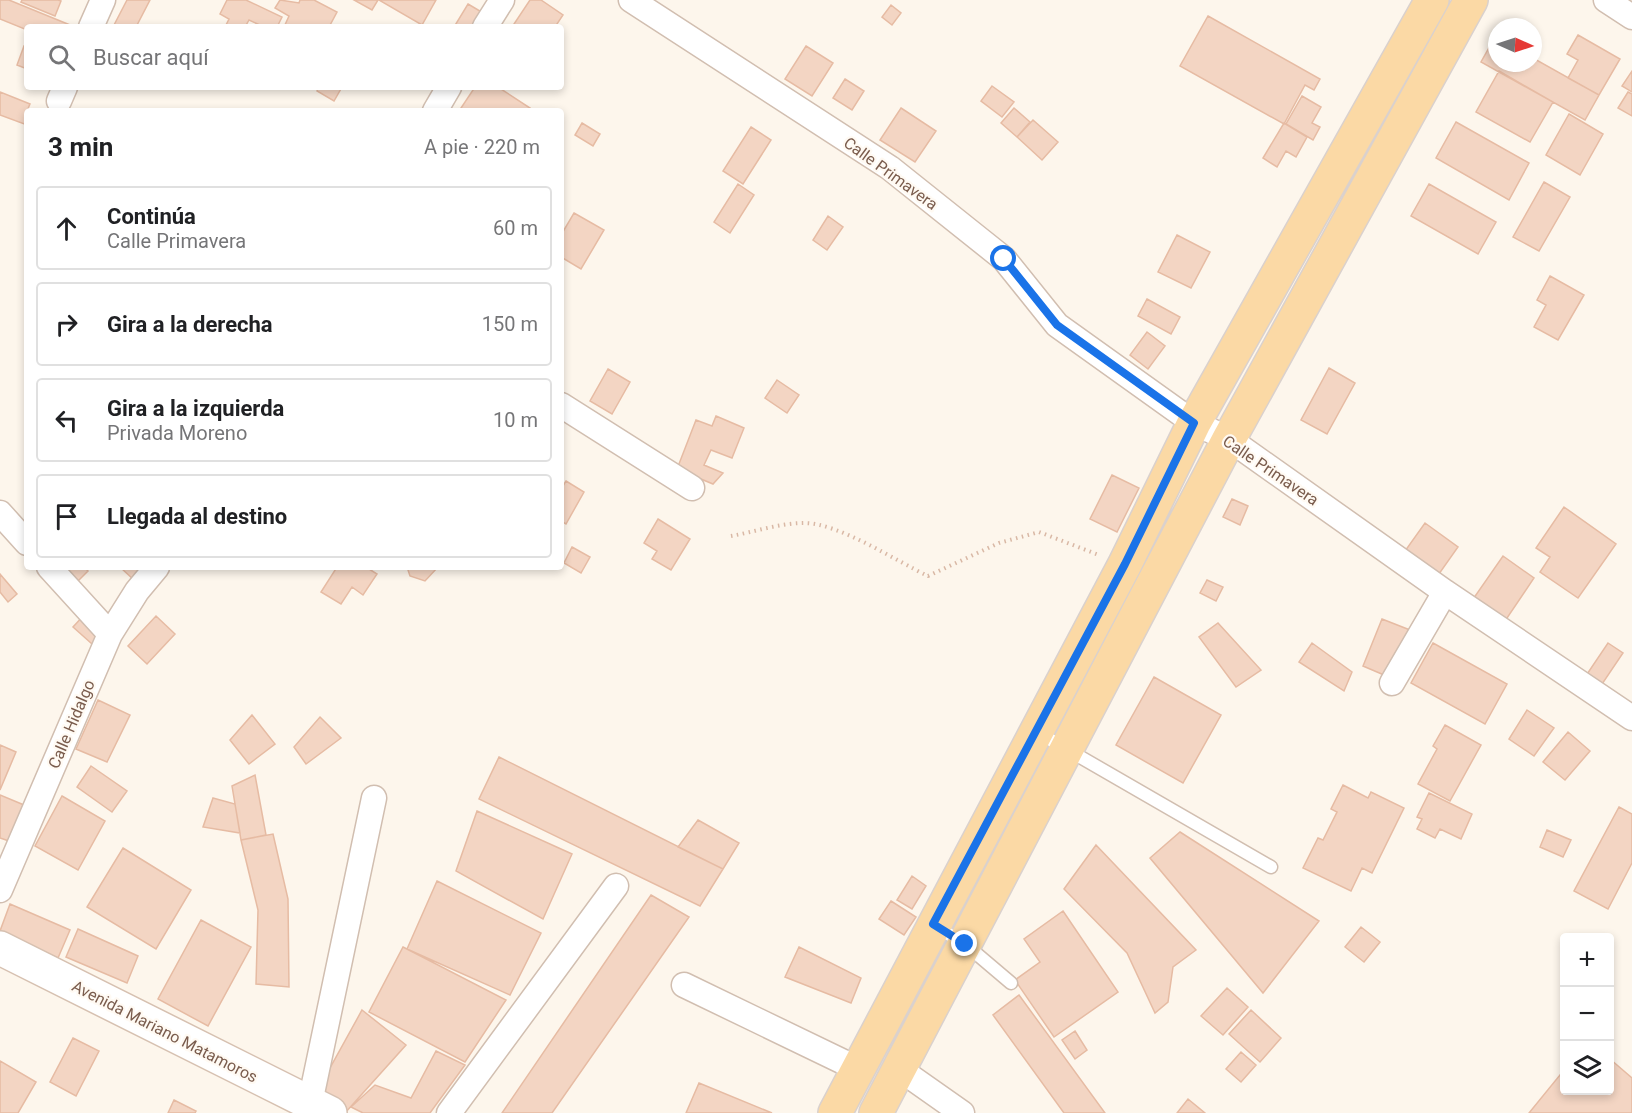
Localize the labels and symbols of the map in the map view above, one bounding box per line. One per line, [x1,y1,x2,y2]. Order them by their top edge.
north arrow [1488,18,1542,72]
street label: Calle Primavera [840,133,941,214]
route start [990,245,1016,271]
street label: Calle Primavera [1219,431,1322,509]
street label: Calle Hidalgo [44,677,99,771]
route end [951,930,977,956]
street label: Avenida Mariano Matamoros [69,976,261,1087]

